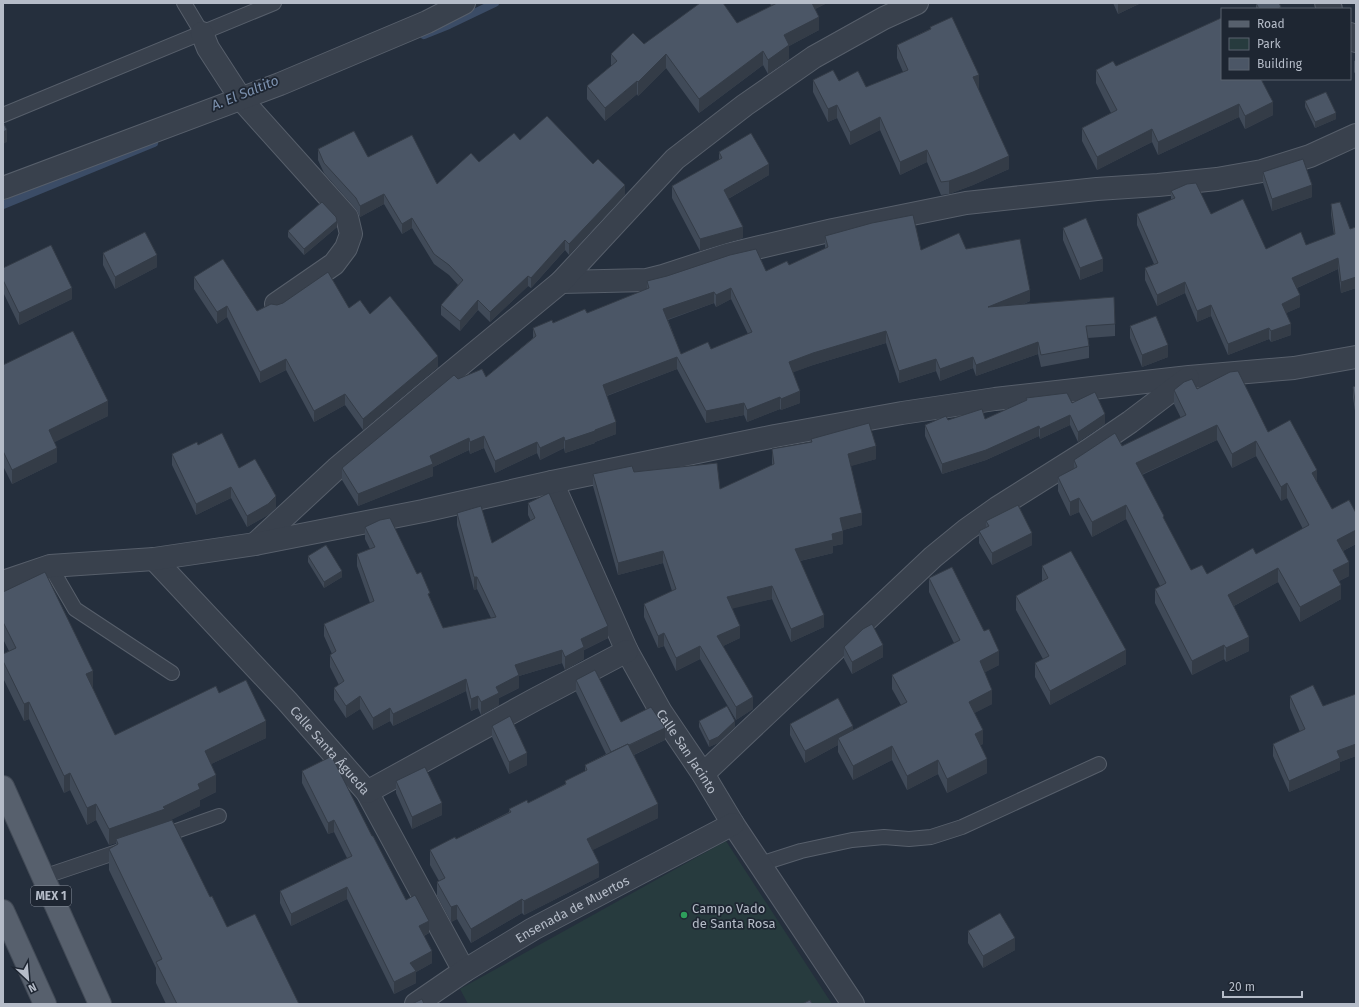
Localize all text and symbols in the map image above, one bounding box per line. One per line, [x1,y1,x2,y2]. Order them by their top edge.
legend [1221,8,1351,80]
text: Road [1257,17,1285,31]
text: Park [1257,37,1281,51]
text: Building [1257,57,1303,71]
water label: A. El Saltito [208,72,281,115]
street label: Calle Santa Águeda [287,703,373,797]
street label: Calle San Jacinto [654,706,720,796]
street label: Ensenada de Muertos [512,872,632,946]
road number: MEX 1 [31,886,71,906]
place label: Campo Vado de Santa Rosa [692,901,775,931]
marker: Campo Vado de Santa Rosa [679,910,689,920]
north arrow [8,959,48,999]
scale bar [1223,973,1302,999]
text: N [26,980,38,995]
text: 20 m [1229,980,1255,994]

